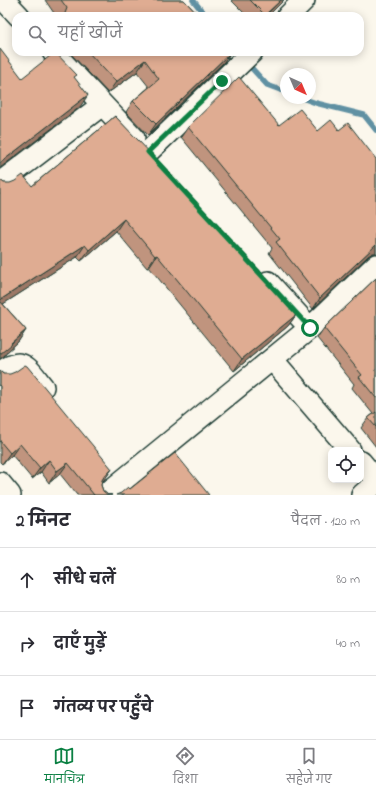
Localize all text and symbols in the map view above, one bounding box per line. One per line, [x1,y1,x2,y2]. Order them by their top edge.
search box [12,12,364,56]
icon: search [26,23,48,45]
text: यहाँ खोजें [58,23,122,45]
north arrow [280,68,316,104]
route end [213,72,231,90]
route start [301,319,319,337]
map controls [328,447,364,483]
button: locate [328,447,364,483]
text: 2 मिनट [16,509,70,534]
text: पैदल · 120 m [291,512,360,531]
icon: ahead [16,569,38,591]
text: सीधे चलें [54,569,115,591]
text: 80 m [336,570,360,589]
icon: right [16,633,38,655]
text: दाएँ मुड़ें [54,633,106,655]
text: 40 m [336,634,360,653]
icon: arrive [16,697,38,719]
text: गंतव्य पर पहुँचे [54,697,153,719]
tab: मानचित्र [44,745,85,791]
tab: दिशा [173,745,198,791]
tab: सहेजे गए [286,745,332,791]

